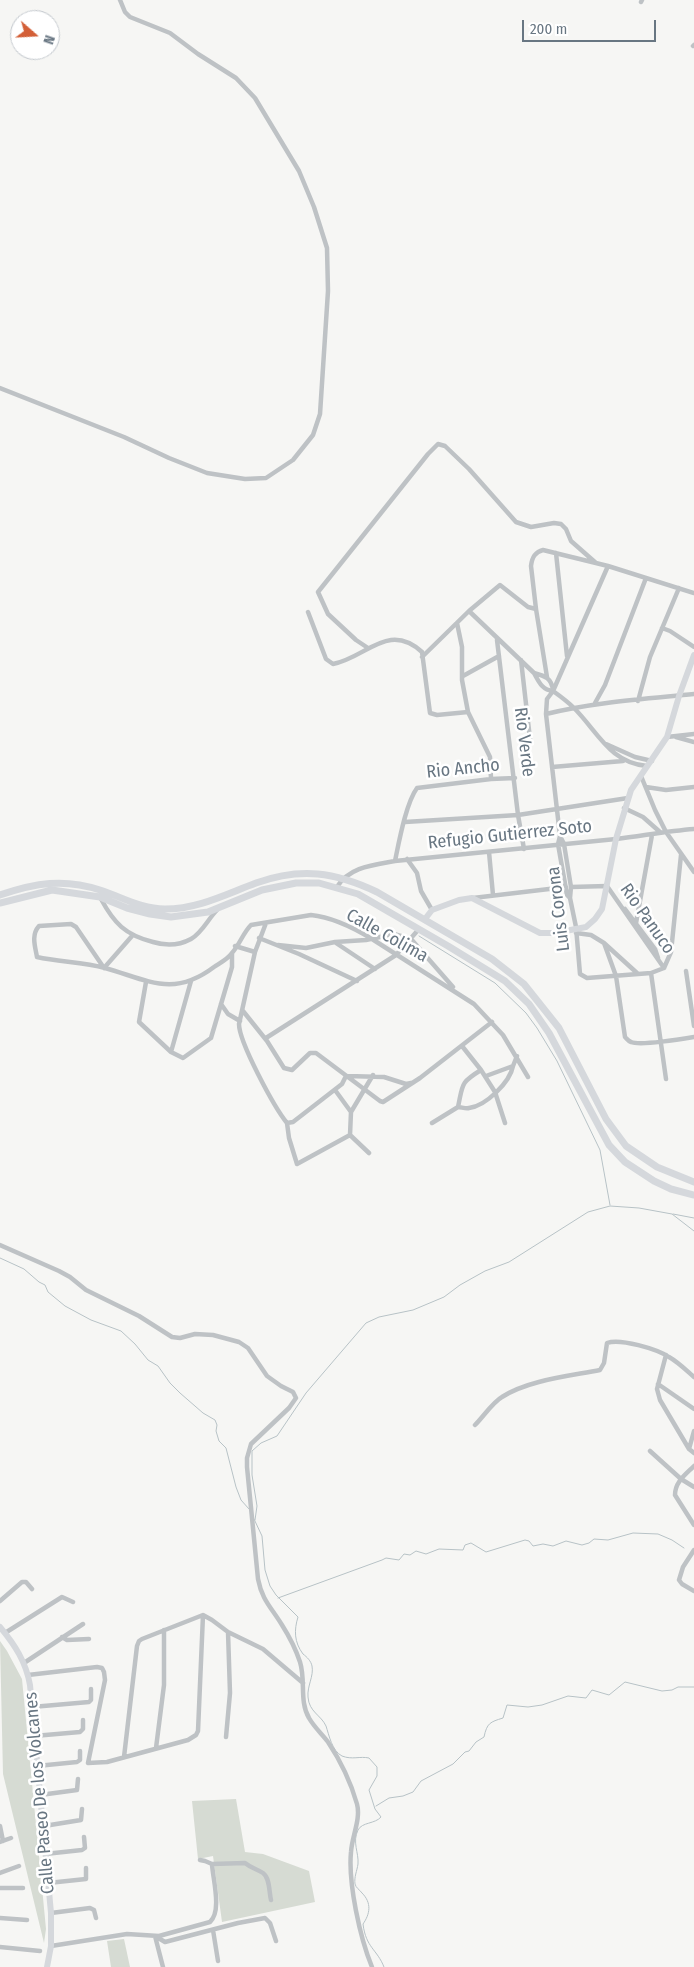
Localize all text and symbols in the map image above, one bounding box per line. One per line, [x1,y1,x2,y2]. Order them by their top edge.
north arrow [10,10,60,60]
scale bar [524,10,658,42]
text: 200 m [530,20,567,38]
text: N [39,33,58,46]
street label: Rio Verde [509,706,539,778]
street label: Rio Ancho [425,754,501,784]
street label: Refugio Gutierrez Soto [427,816,593,854]
street label: Luis Corona [543,865,575,953]
street label: Rio Panuco [615,880,679,958]
street label: Calle Colima [342,905,432,967]
street label: Calle Paseo De los Volcanes [20,1691,60,1895]

